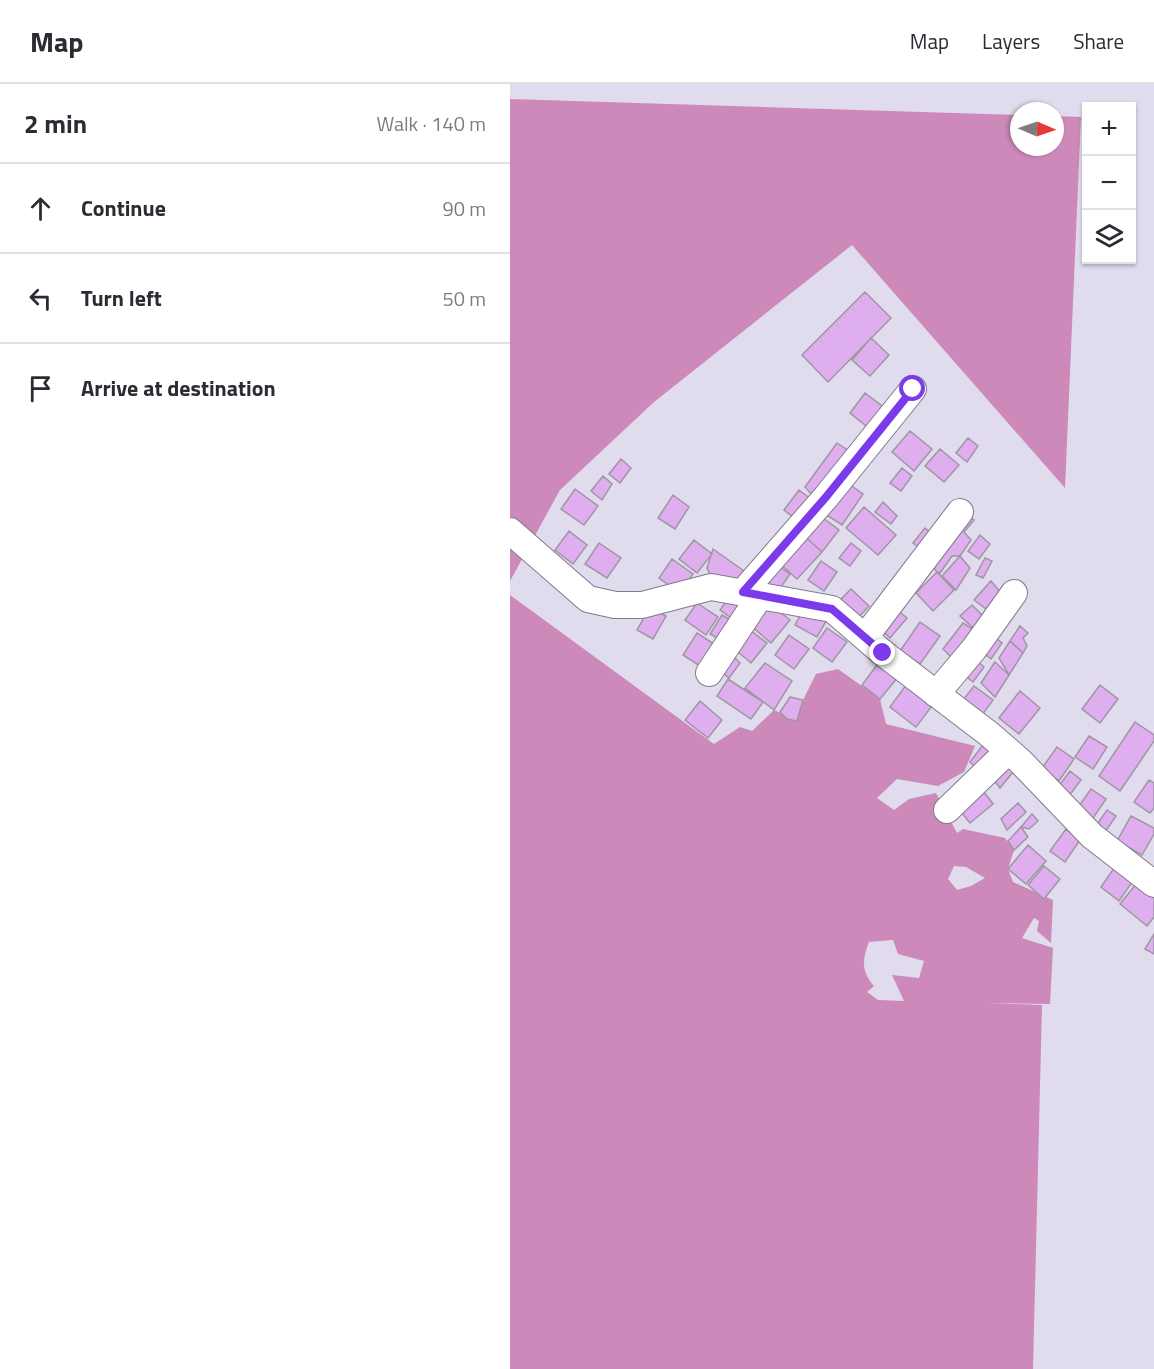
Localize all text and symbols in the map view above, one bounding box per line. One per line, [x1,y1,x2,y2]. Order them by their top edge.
text: Map [30,20,84,63]
text: Map [910,25,949,57]
text: Layers [982,25,1040,57]
text: Share [1073,25,1124,57]
north arrow [1010,102,1064,156]
map controls [1082,102,1136,264]
button: + [1082,102,1136,156]
text: 2 min [24,104,87,143]
text: Walk · 140 m [377,108,486,139]
button: − [1082,156,1136,210]
text: Continue [81,191,166,225]
icon: ahead [24,192,57,225]
text: 90 m [442,193,486,224]
button: layers [1082,210,1136,264]
text: Turn left [81,281,162,315]
icon: left [24,282,57,315]
text: 50 m [442,283,486,314]
text: Arrive at destination [81,371,276,405]
icon: arrive [24,372,57,405]
route start [899,375,925,401]
route end [869,639,895,665]

